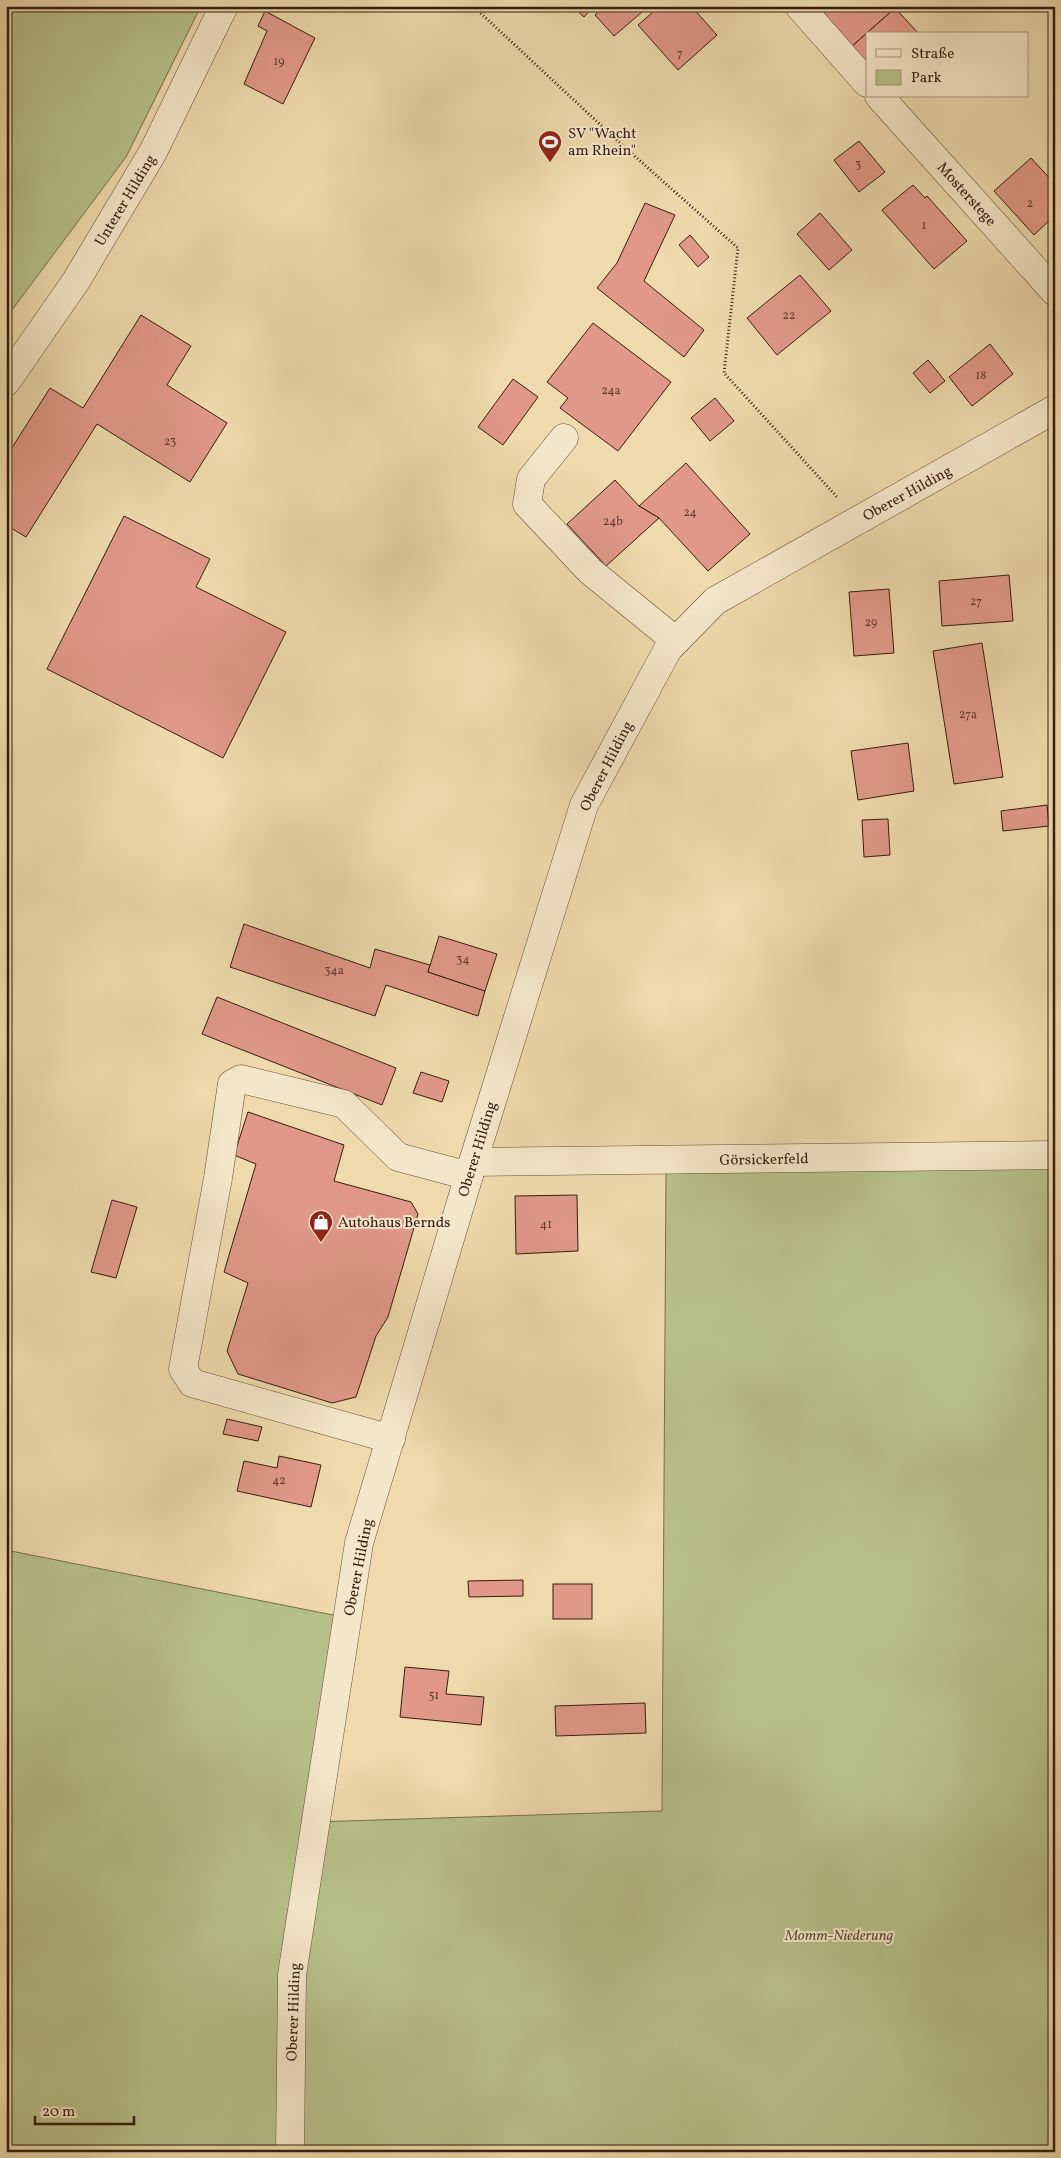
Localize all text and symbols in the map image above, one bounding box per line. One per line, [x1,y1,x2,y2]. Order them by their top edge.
legend [866,32,1028,98]
text: Straße [911,44,954,65]
house number: 7 [677,46,683,62]
house number: 19 [274,54,284,70]
text: Park [911,68,942,89]
place label: SV "Wacht am Rhein" [568,124,637,162]
sports icon: SV "Wacht am Rhein" [537,129,563,163]
street label: Unterer Hilding [91,151,162,251]
house number: 3 [855,157,861,173]
street label: Mosterstege [931,158,1000,232]
house number: 2 [1027,196,1033,212]
house number: 1 [922,218,926,234]
house number: 22 [783,308,795,324]
house number: 18 [976,368,986,384]
house number: 24a [601,383,621,399]
house number: 23 [164,434,176,450]
street label: Oberer Hilding [859,461,956,527]
house number: 24 [683,505,697,521]
house number: 24b [603,514,623,530]
house number: 27 [970,594,982,610]
house number: 29 [865,615,877,631]
house number: 27a [959,707,977,723]
street label: Oberer Hilding [576,718,639,815]
house number: 34 [456,952,470,968]
house number: 34a [324,963,344,979]
street label: Oberer Hilding [454,1099,503,1200]
street label: Görsickerfeld [719,1149,809,1172]
shop icon: Autohaus Bernds [308,1209,334,1243]
place label: Autohaus Bernds [338,1213,451,1234]
house number: 41 [540,1217,552,1233]
house number: 42 [272,1473,286,1489]
street label: Oberer Hilding [340,1516,379,1618]
house number: 51 [429,1688,439,1704]
park label: Momm-Niederung [784,1926,893,1947]
street label: Oberer Hilding [282,1962,307,2062]
scale bar [35,2093,134,2125]
text: 20 m [42,2102,75,2123]

